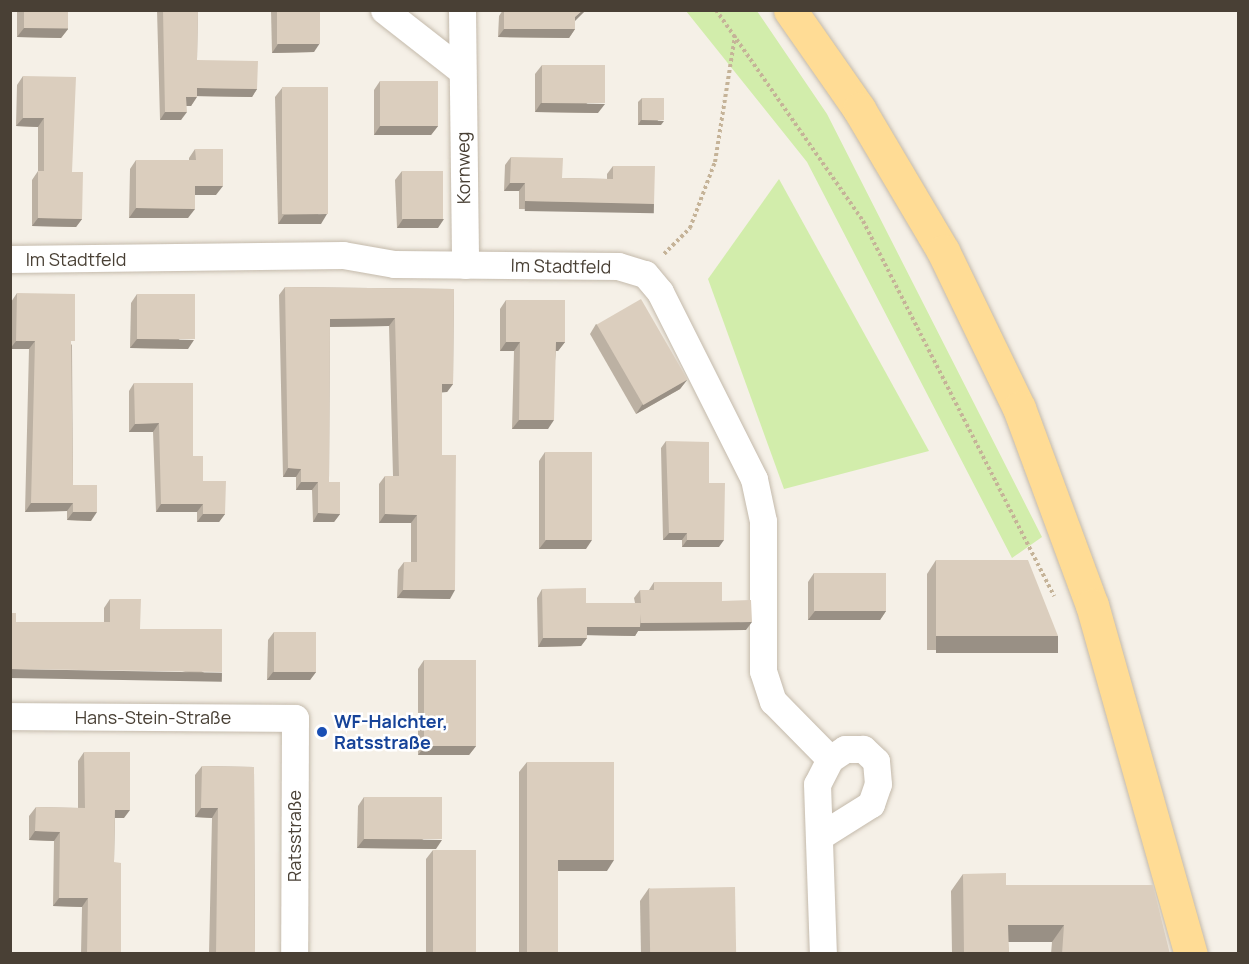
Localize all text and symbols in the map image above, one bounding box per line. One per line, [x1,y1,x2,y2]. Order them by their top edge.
street label: Kornweg [452,132,474,204]
street label: Im Stadtfeld [26,248,126,270]
street label: Im Stadtfeld [510,254,612,278]
street label: Hans-Stein-Straße [75,706,231,728]
place label: WF-Halchter, Ratsstraße [334,711,448,754]
marker: WF-Halchter, Ratsstraße [315,725,329,739]
street label: Ratsstraße [283,790,305,882]

